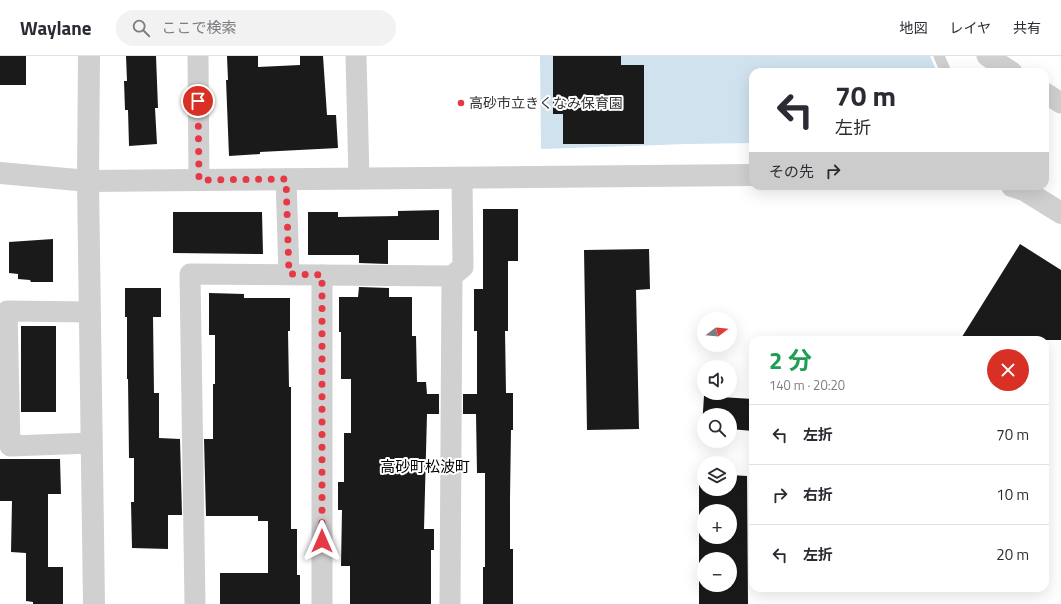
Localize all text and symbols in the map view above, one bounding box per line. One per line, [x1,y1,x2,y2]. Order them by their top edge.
search box [116,10,396,46]
text: Waylane [20,13,92,42]
text: ここで検索 [162,16,237,39]
icon: search [130,17,152,39]
text: 地図 [899,17,927,38]
text: レイヤ [949,17,991,38]
text: 共有 [1013,17,1041,38]
text: 70 m [835,74,896,117]
pin [181,84,215,118]
icon: left [769,84,821,136]
icon: arrive [187,90,209,112]
place label: 高砂市立きくなみ保育園 [469,92,623,113]
marker: 高砂市立きくなみ保育園 [456,98,466,108]
text: 左折 [835,114,871,141]
text: その先 [769,160,814,183]
icon: right [822,160,844,182]
north arrow [697,312,737,352]
map controls [697,312,737,592]
text: 2 分 [769,342,812,378]
button: close [987,349,1029,391]
button: sound [697,360,737,400]
text: 140 m · 20:20 [769,375,845,395]
button: search [697,408,737,448]
text: 左折 [803,423,833,446]
text: 70 m [996,423,1029,446]
icon: left [769,424,791,446]
district label: 高砂町松波町 [380,455,470,478]
button: layers [697,456,737,496]
text: 右折 [803,483,833,506]
text: 10 m [996,483,1029,506]
icon: right [769,484,791,506]
button: + [697,504,737,544]
position arrow [301,520,343,562]
text: 左折 [803,543,833,566]
text: 20 m [996,543,1029,566]
icon: left [769,544,791,566]
button: − [697,552,737,592]

